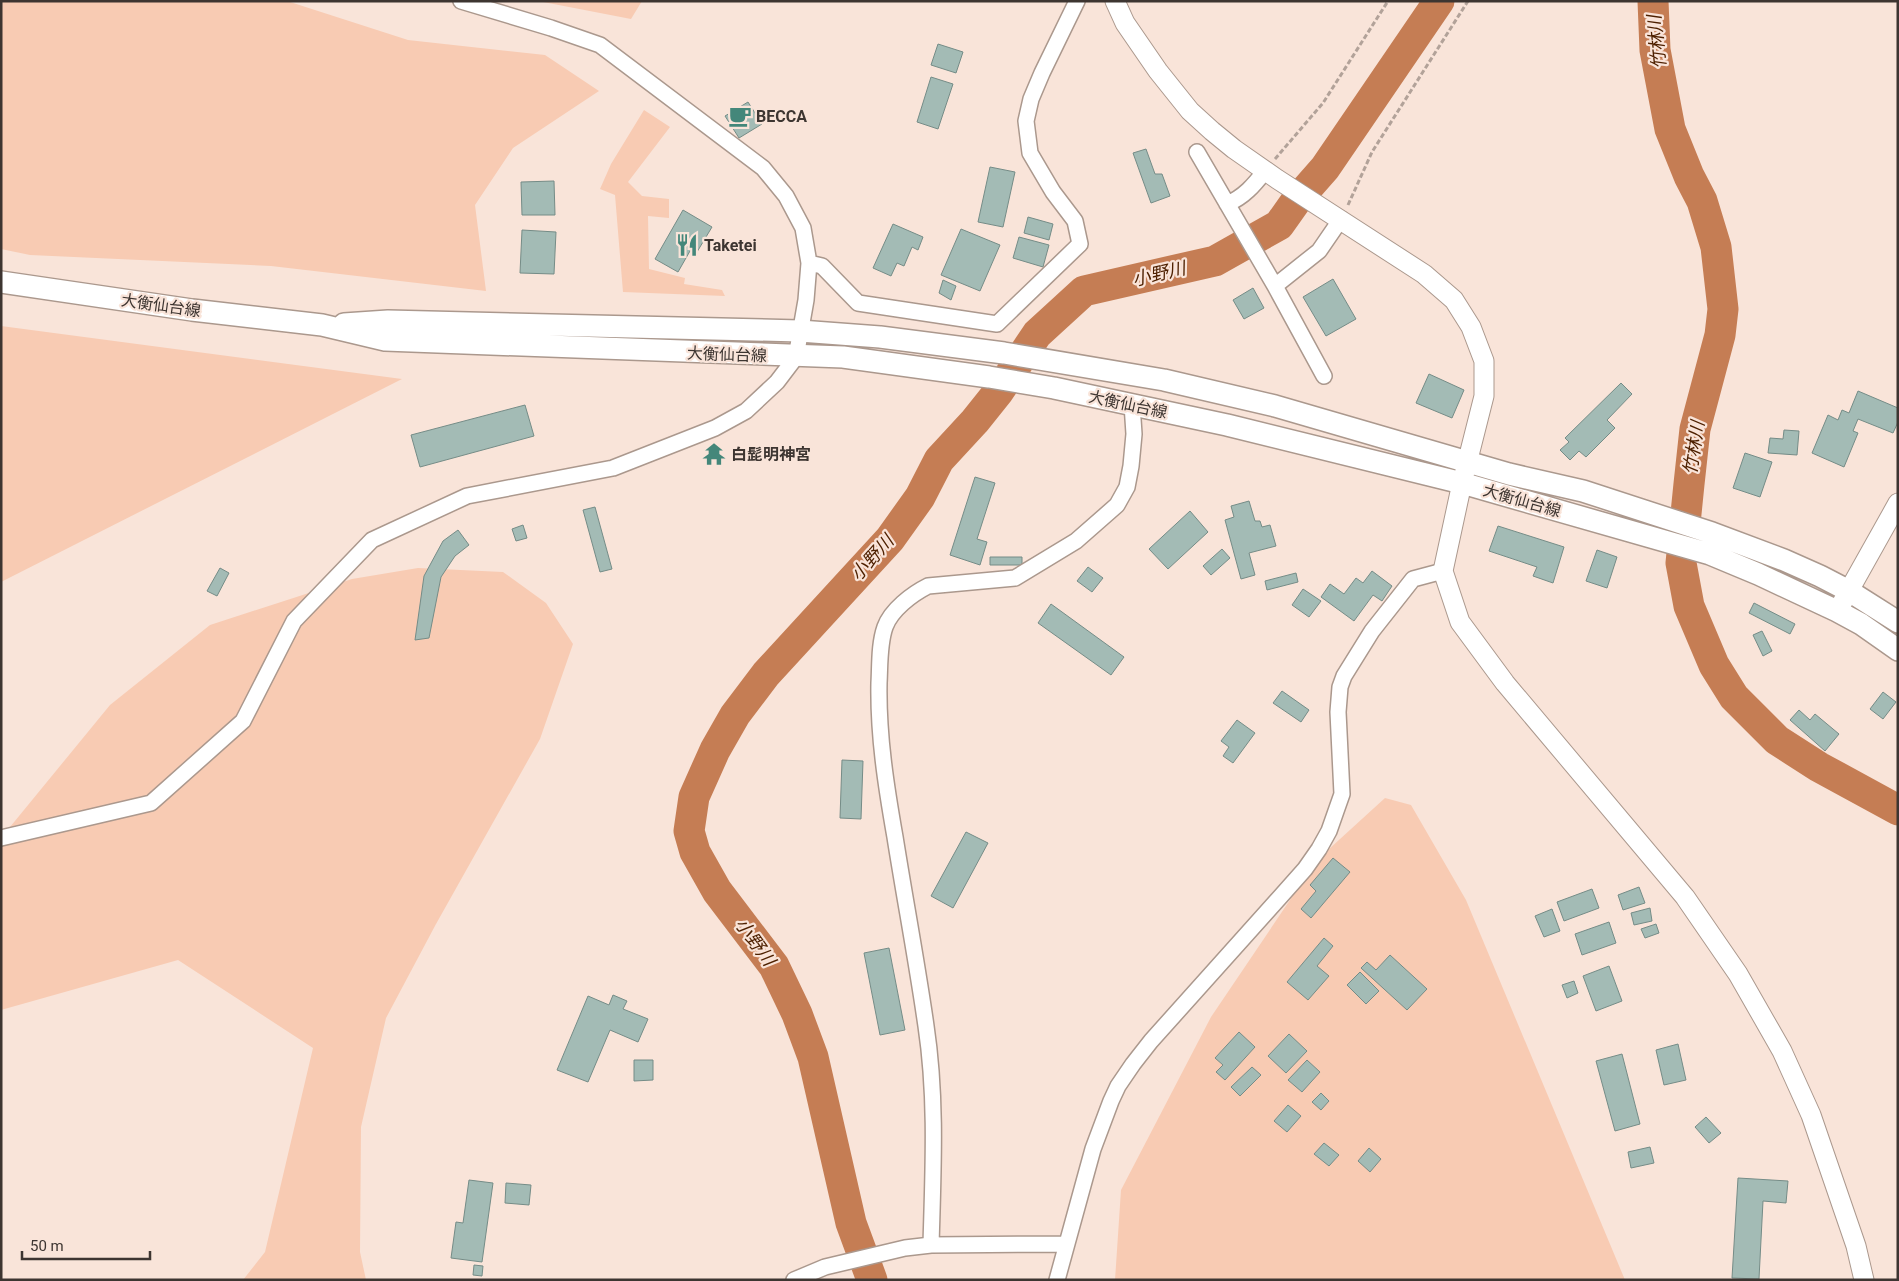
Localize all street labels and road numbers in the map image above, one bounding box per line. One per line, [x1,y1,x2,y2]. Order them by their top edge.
street label: 大衡仙台線 [120,291,202,320]
street label: 大衡仙台線 [687,344,767,365]
street label: 大衡仙台線 [1087,387,1169,422]
street label: 大衡仙台線 [1481,480,1563,521]

